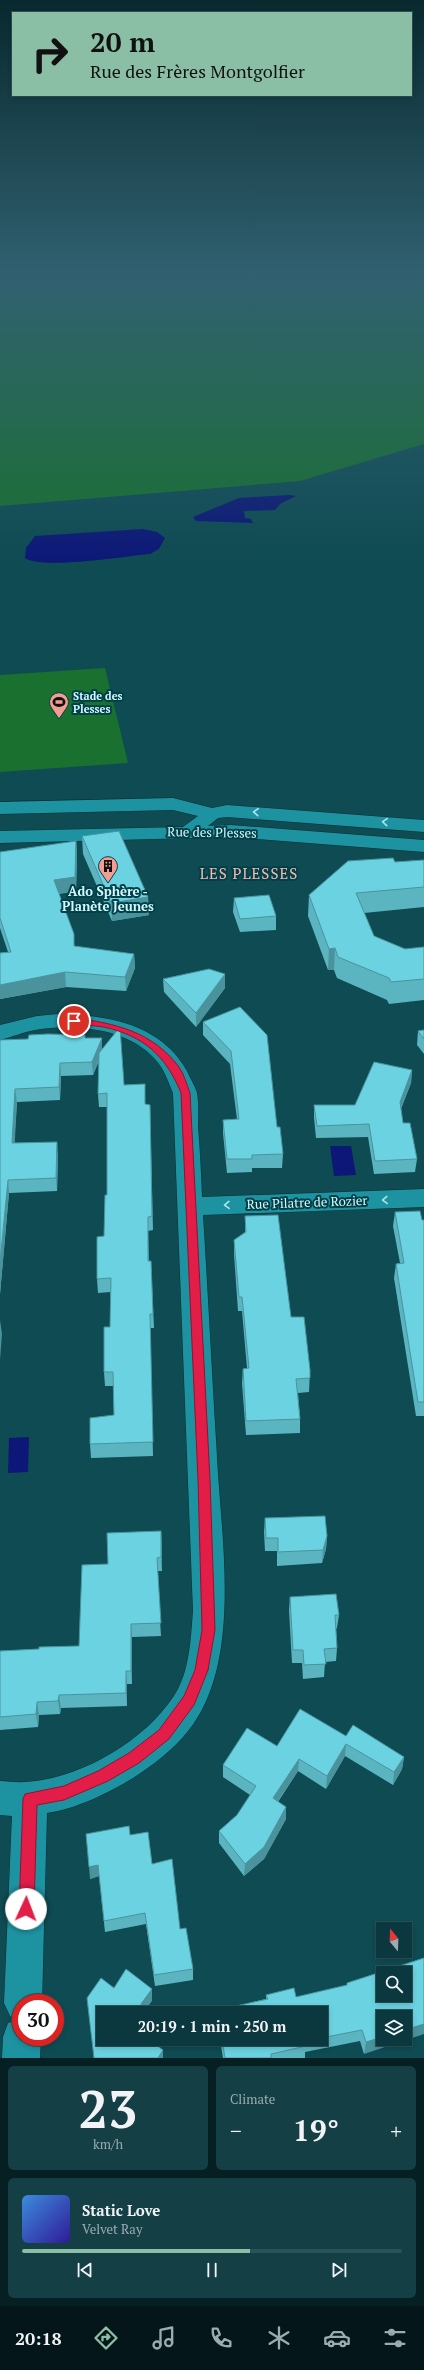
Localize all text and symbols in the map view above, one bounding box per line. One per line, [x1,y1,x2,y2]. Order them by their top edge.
text: 20 m [90,23,155,60]
icon: right [24,28,76,80]
text: Rue des Frères Montgolfier [90,59,305,83]
place label: Stade des Plesses [73,689,123,716]
sports icon: Stade des Plesses [48,691,70,719]
one-way arrow [253,808,259,817]
one-way arrow [382,818,388,827]
street label: Rue des Plesses [167,822,257,842]
building icon: Ado Sphère - Planète Jeunes [97,855,119,883]
district label: LES PLESSES [200,863,298,883]
place label: Ado Sphère - Planète Jeunes [62,882,154,915]
pin [57,1004,91,1038]
icon: arrive [63,1010,85,1032]
street label: Rue Pilatre de Rozier [246,1191,368,1213]
one-way arrow [382,1196,388,1204]
one-way arrow [224,1201,230,1209]
position arrow [5,1888,47,1930]
north arrow [376,1922,412,1958]
map controls [376,1922,412,2046]
button: search [376,1966,412,2002]
speed limit sign: 30 [12,1994,64,2046]
button: layers [376,2010,412,2046]
text: 20:19 · 1 min · 250 m [138,2016,286,2036]
text: 23 [79,2074,137,2143]
text: Climate [230,2090,275,2108]
text: 19° [293,2110,339,2150]
text: − [230,2116,242,2145]
text: + [390,2116,402,2145]
text: km/h [93,2135,123,2153]
text: Static Love [82,2200,160,2220]
text: Velvet Ray [82,2220,142,2238]
icon: previous [74,2259,96,2281]
icon: pause [201,2259,223,2281]
icon: next [328,2259,350,2281]
icon: directions [92,2324,120,2352]
icon: music [150,2324,178,2352]
icon: phone [207,2324,235,2352]
icon: climate [265,2324,293,2352]
icon: car [323,2324,351,2352]
icon: filters [381,2324,409,2352]
text: 20:18 [15,2326,62,2350]

